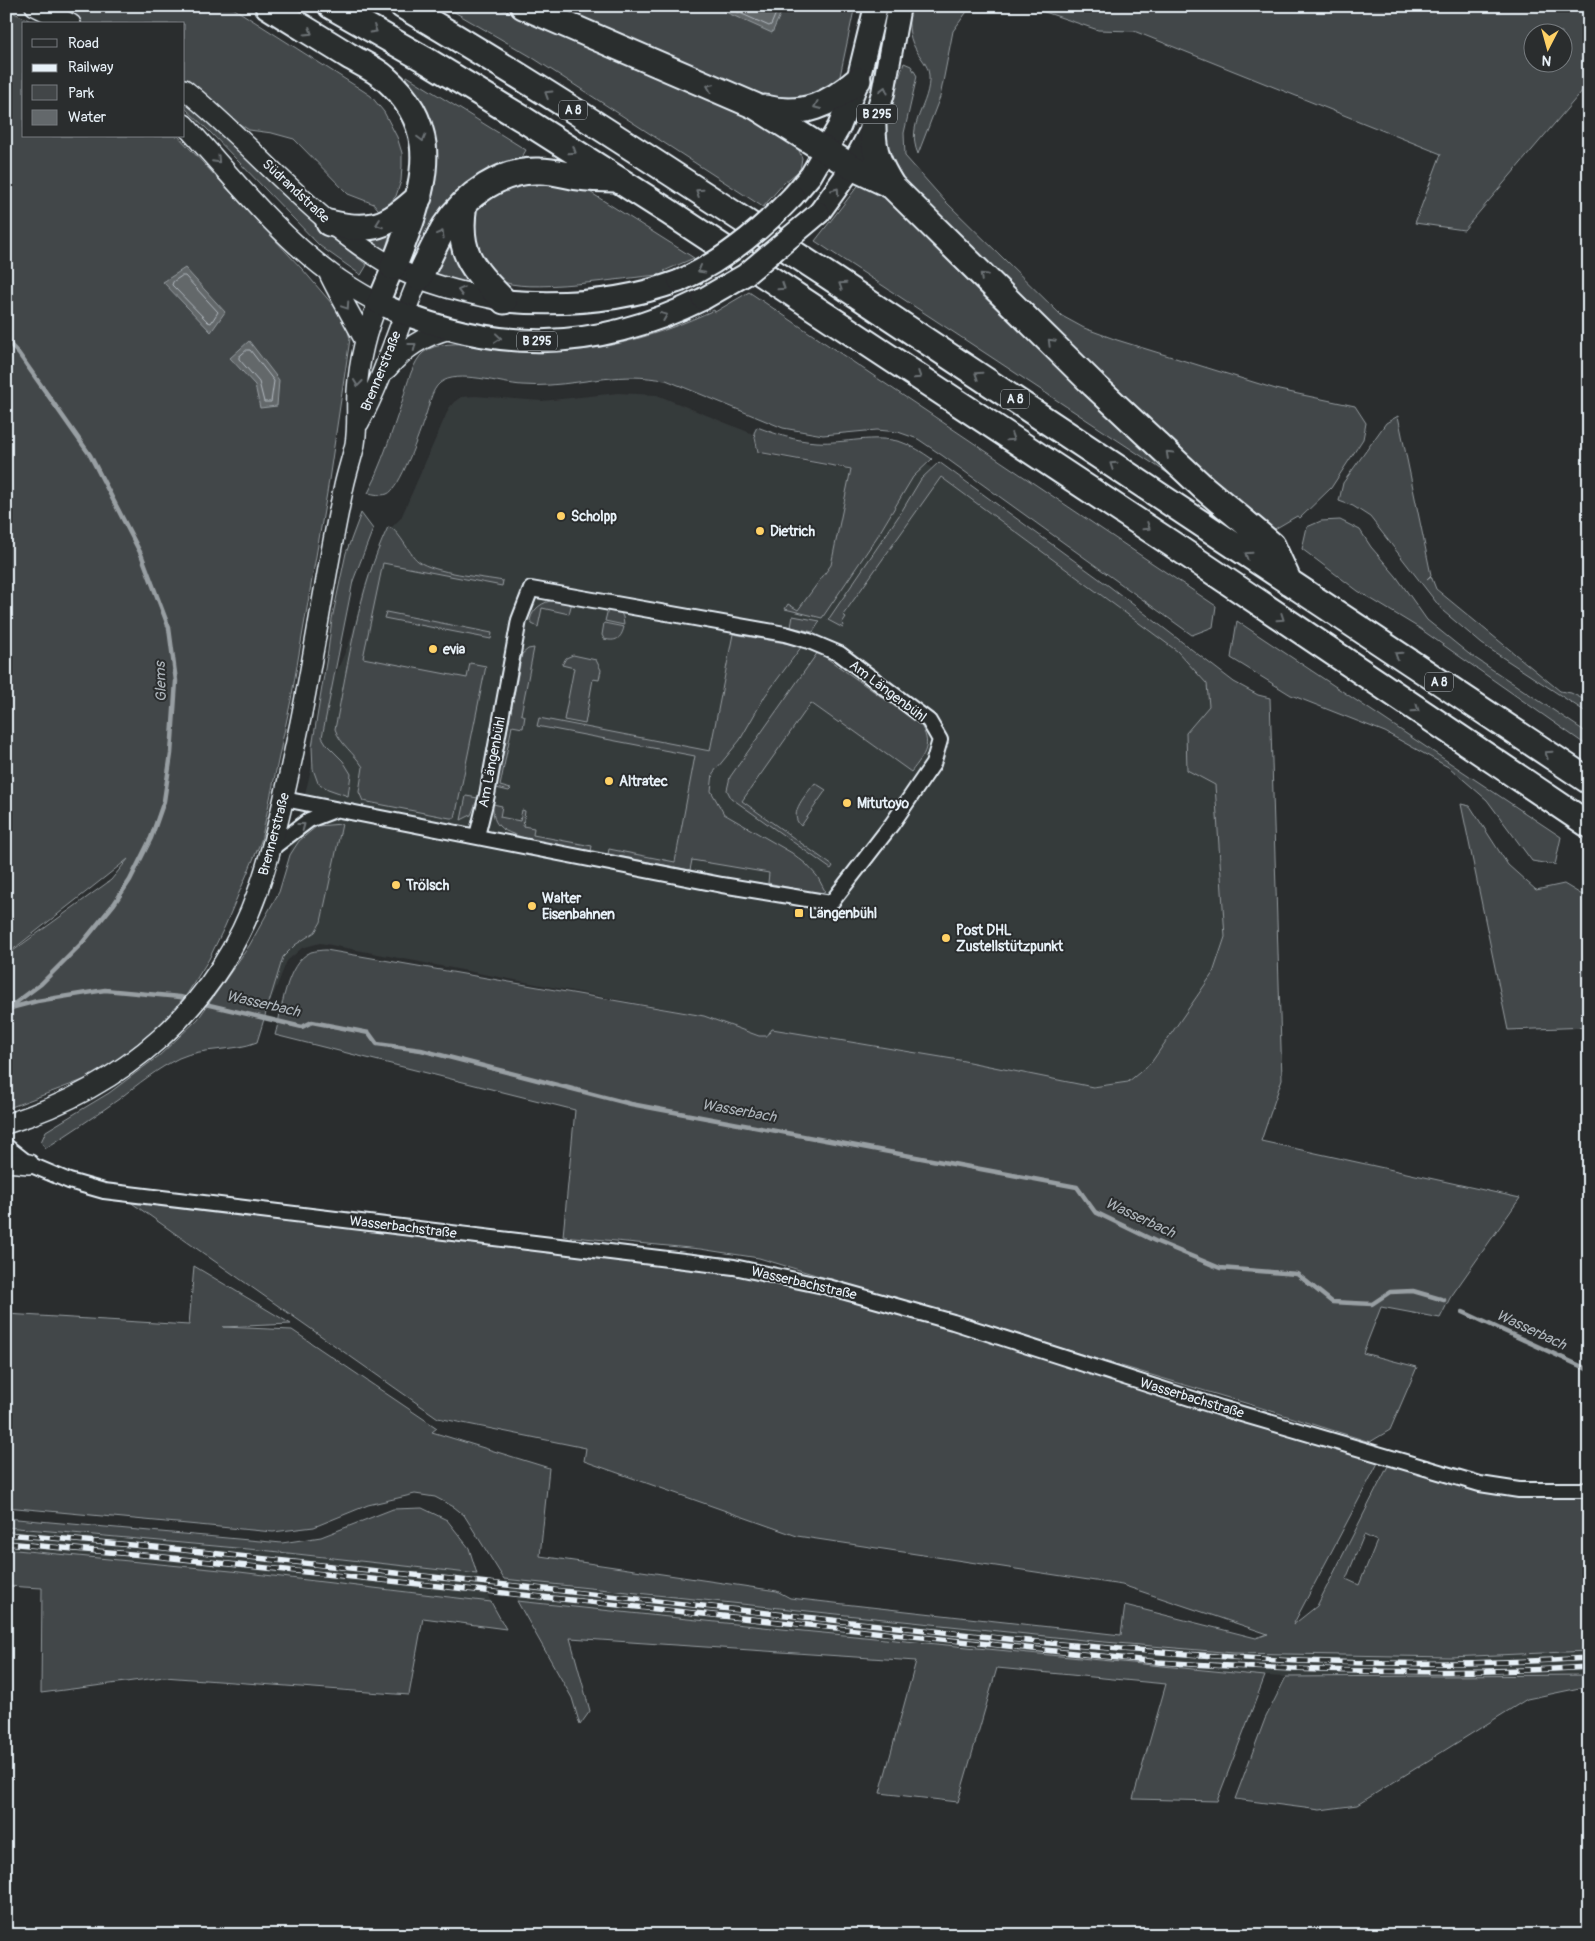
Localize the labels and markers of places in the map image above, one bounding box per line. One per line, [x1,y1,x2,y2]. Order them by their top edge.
place label: Scholpp [571,508,617,525]
marker: Scholpp [555,510,567,522]
place label: Dietrich [770,523,815,540]
marker: Dietrich [754,525,766,537]
place label: evia [442,641,466,658]
marker: evia [427,643,439,655]
place label: Altratec [619,773,668,790]
marker: Altratec [603,775,615,787]
place label: Mitutoyo [857,795,909,812]
marker: Mitutoyo [841,797,853,809]
place label: Trölsch [405,877,450,894]
marker: Trölsch [390,879,402,891]
place label: Walter Eisenbahnen [542,890,615,923]
marker: Walter Eisenbahnen [526,900,538,912]
place label: Längenbühl [809,905,877,922]
marker: Längenbühl [793,907,805,919]
place label: Post DHL Zustellstützpunkt [956,922,1064,955]
marker: Post DHL Zustellstützpunkt [940,932,952,944]

